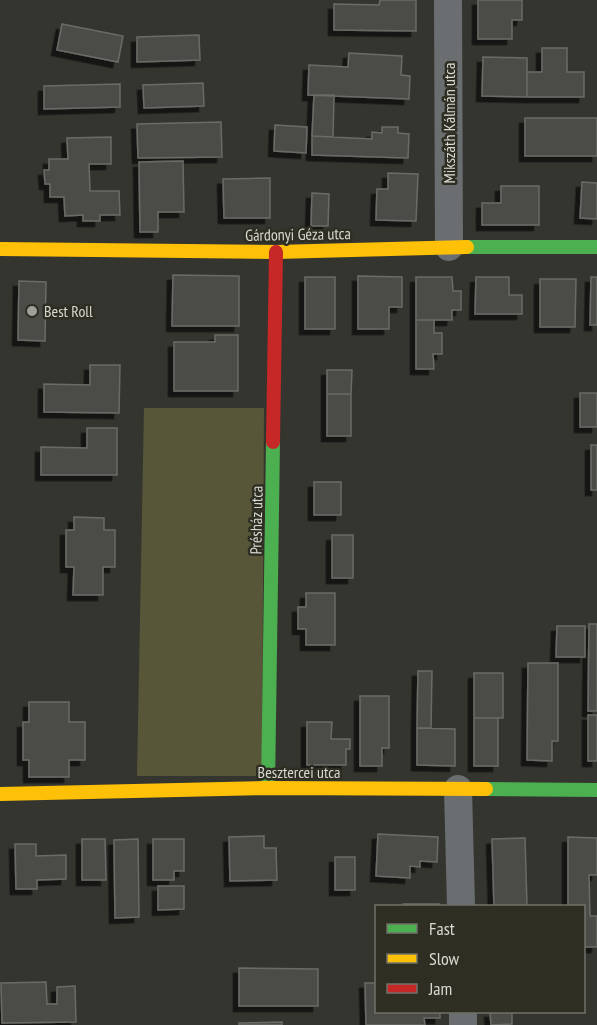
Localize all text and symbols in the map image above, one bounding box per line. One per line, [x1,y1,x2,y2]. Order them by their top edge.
street label: Mikszáth Kálmán utca [439,63,459,183]
street label: Gárdonyi Géza utca [245,223,351,245]
place label: Best Roll [44,301,93,321]
marker: Best Roll [25,304,39,318]
street label: Présház utca [245,485,267,555]
street label: Besztercei utca [258,762,340,782]
legend [375,905,585,1013]
text: Fast [429,917,455,940]
text: Slow [429,947,460,970]
text: Jam [428,977,452,1000]

